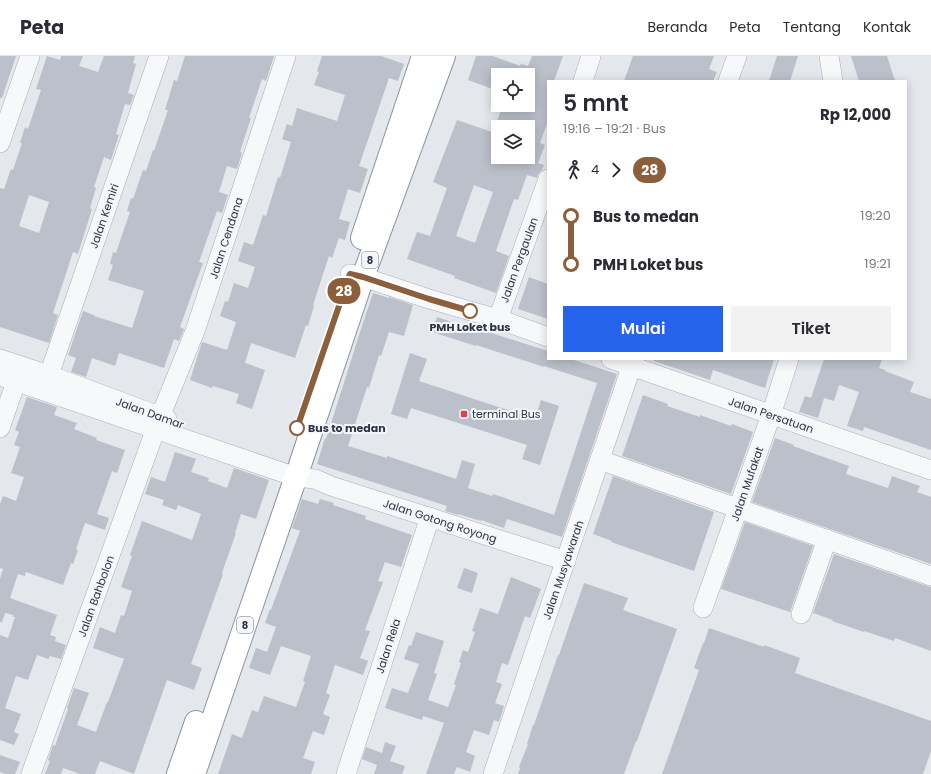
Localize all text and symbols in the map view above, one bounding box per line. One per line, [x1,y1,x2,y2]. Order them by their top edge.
text: Peta [20,14,64,41]
text: Beranda [648,17,707,37]
text: Peta [729,17,761,37]
text: Tentang [783,17,841,37]
text: Kontak [863,17,911,37]
map controls [491,68,535,164]
button: locate [491,68,535,112]
text: 5 mnt [563,88,629,119]
text: Rp 12,000 [820,104,891,125]
text: 19:16 – 19:21 · Bus [563,119,666,138]
button: layers [491,120,535,164]
icon: walk [563,159,585,181]
icon: forward [605,159,627,181]
text: 4 [591,160,599,179]
text: 28 [641,160,658,180]
street label: Jalan Kemiri [85,181,123,251]
street label: Jalan Cendana [205,195,247,281]
text: Bus to medan [593,206,699,227]
text: 19:20 [860,206,891,225]
street label: Jalan Pergaulan [496,215,542,305]
road number: 8 [362,252,378,268]
text: PMH Loket bus [593,254,703,275]
text: 19:21 [864,254,891,273]
line badge: 28 [326,278,362,304]
text: 28 [335,281,353,301]
marker: PMH Loket bus [462,303,478,319]
button: Mulai [563,306,723,352]
button: Tiket [731,306,891,352]
place label: PMH Loket bus [430,319,510,335]
street label: Jalan Damar [114,393,186,433]
street label: Jalan Persatuan [726,393,816,437]
place label: terminal Bus [472,406,541,422]
marker: terminal Bus [459,409,469,419]
marker: Bus to medan [289,420,305,436]
place label: Bus to medan [308,420,386,436]
street label: Jalan Mufakat [727,444,767,524]
street label: Jalan Gotong Royong [381,495,499,547]
street label: Jalan Musyawarah [538,518,588,622]
street label: Jalan Bahbolon [74,553,118,639]
street label: Jalan Rela [372,616,404,676]
road number: 8 [237,617,253,633]

